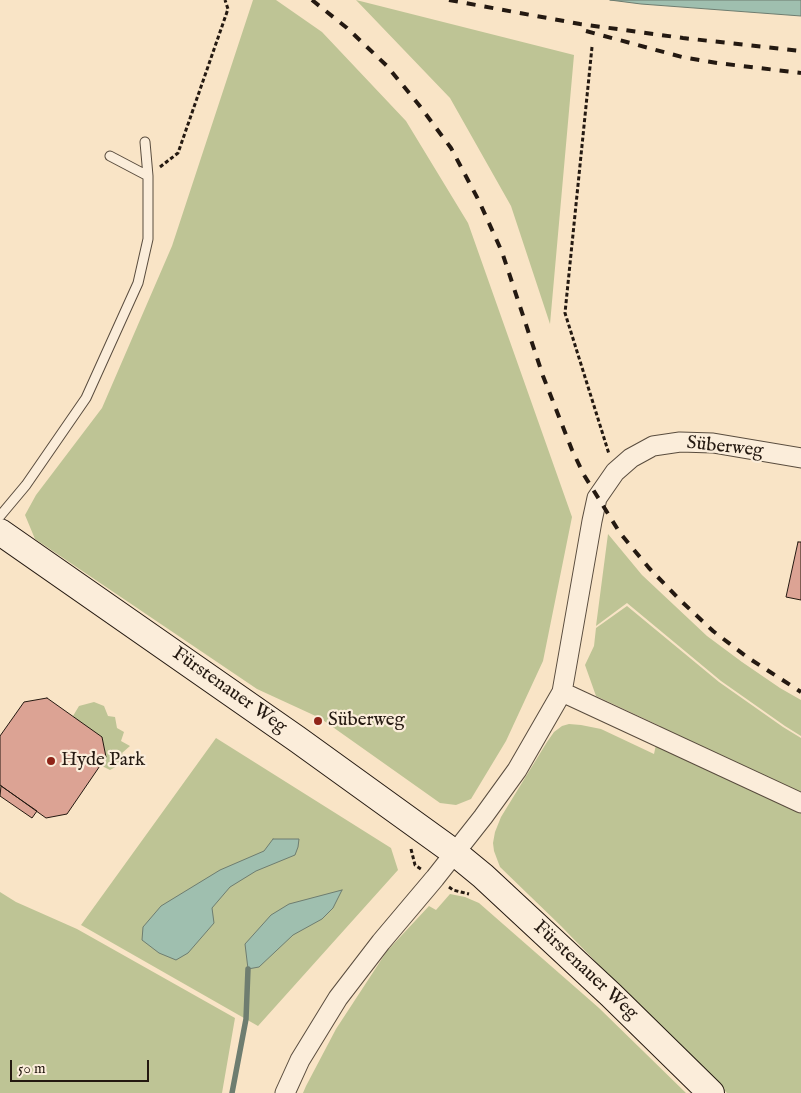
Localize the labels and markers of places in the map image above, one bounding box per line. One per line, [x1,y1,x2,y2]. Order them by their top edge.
place label: Süberweg [328,710,405,732]
marker: Süberweg [312,715,324,727]
place label: Hyde Park [61,750,145,772]
marker: Hyde Park [45,755,57,767]

